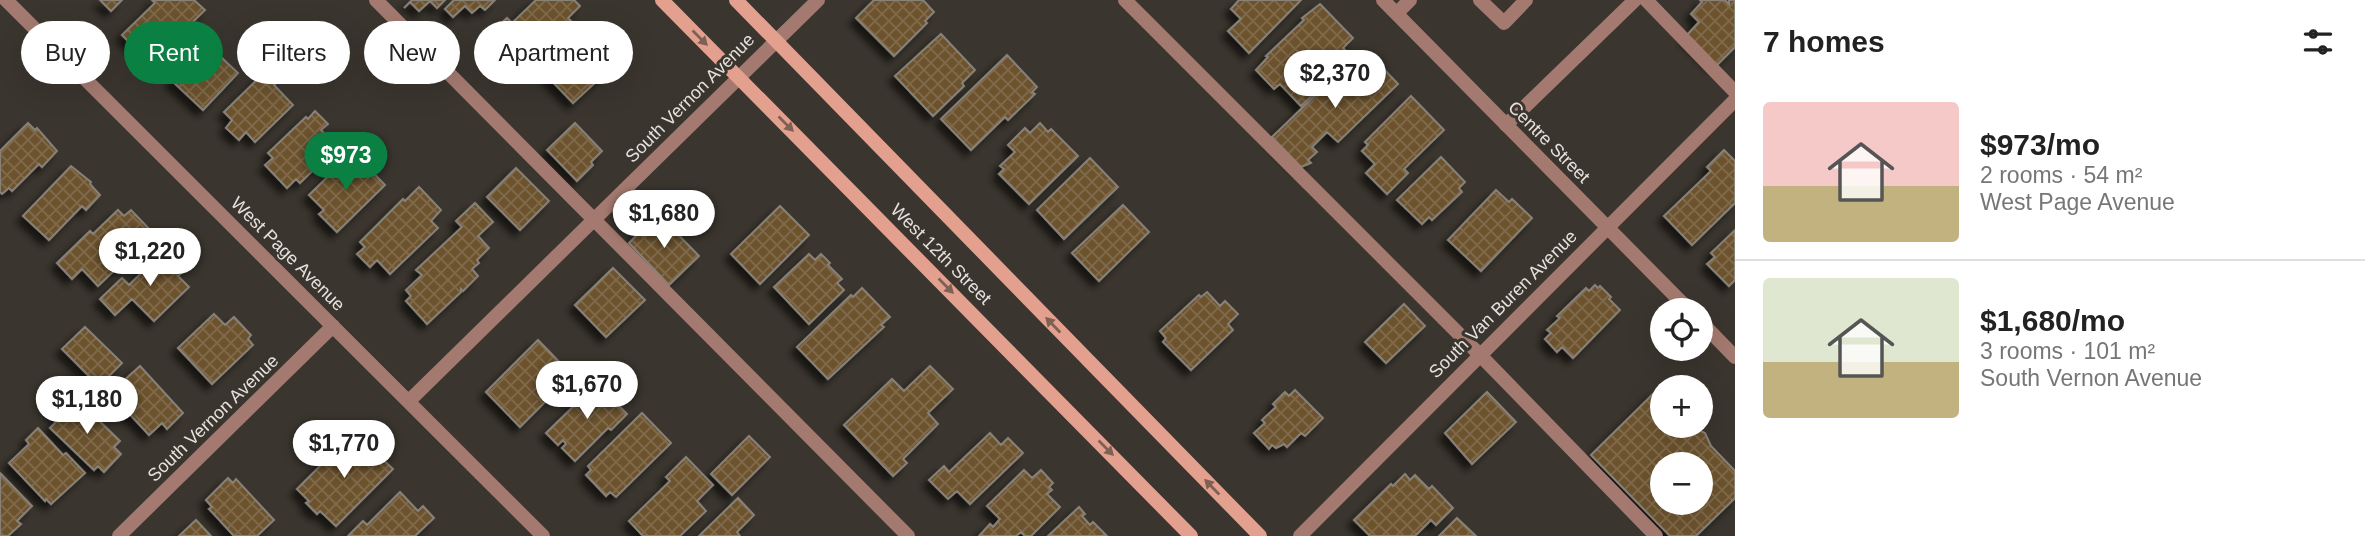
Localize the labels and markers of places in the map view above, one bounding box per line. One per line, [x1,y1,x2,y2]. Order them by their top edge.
pin: $2,370 [1278,50,1392,110]
pin: $973 [305,132,387,192]
pin: $1,680 [607,190,721,250]
pin: $1,220 [93,229,207,288]
pin: $1,670 [530,362,644,421]
pin: $1,180 [30,376,144,436]
pin: $1,770 [287,420,401,480]

